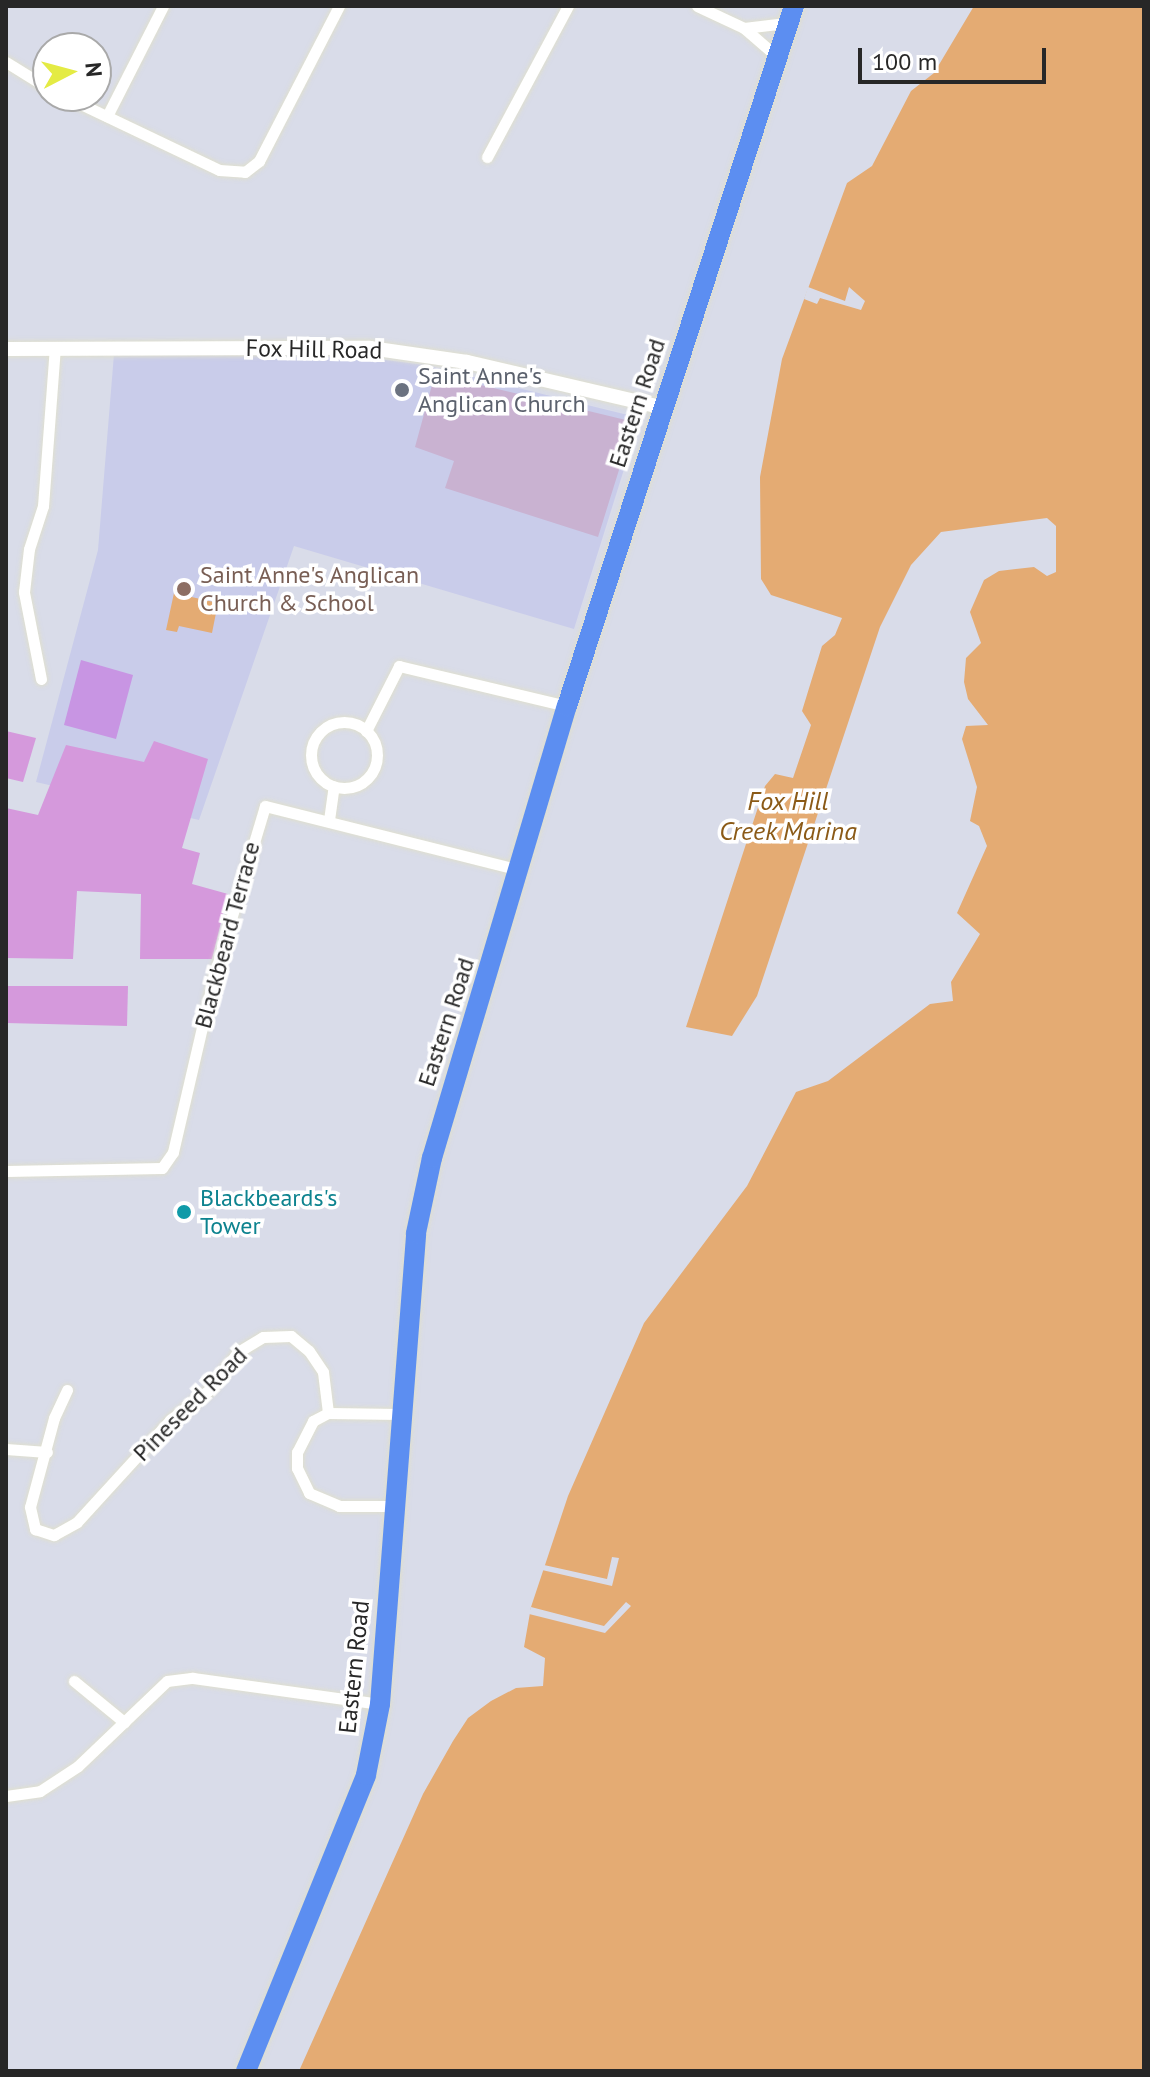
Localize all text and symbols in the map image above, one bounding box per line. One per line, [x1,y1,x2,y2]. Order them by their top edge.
north arrow [32,32,112,112]
scale bar [862,32,1050,82]
text: 100 m [872,46,937,77]
text: N [79,61,109,78]
street label: Fox Hill Road [245,333,383,365]
street label: Eastern Road [603,335,671,471]
place label: Saint Anne's Anglican Church [418,362,586,418]
marker: Saint Anne's Anglican Church [393,381,411,399]
place label: Saint Anne's Anglican Church & School [200,561,421,617]
marker: Saint Anne's Anglican Church & School [175,580,193,598]
water label: Fox Hill Creek Marina [719,785,857,846]
street label: Blackbeard Terrace [188,838,266,1032]
street label: Eastern Road [412,954,480,1090]
place label: Blackbeards's Tower [200,1184,337,1240]
marker: Blackbeards's Tower [175,1203,193,1221]
street label: Pineseed Road [127,1341,253,1467]
street label: Eastern Road [333,1599,375,1735]

